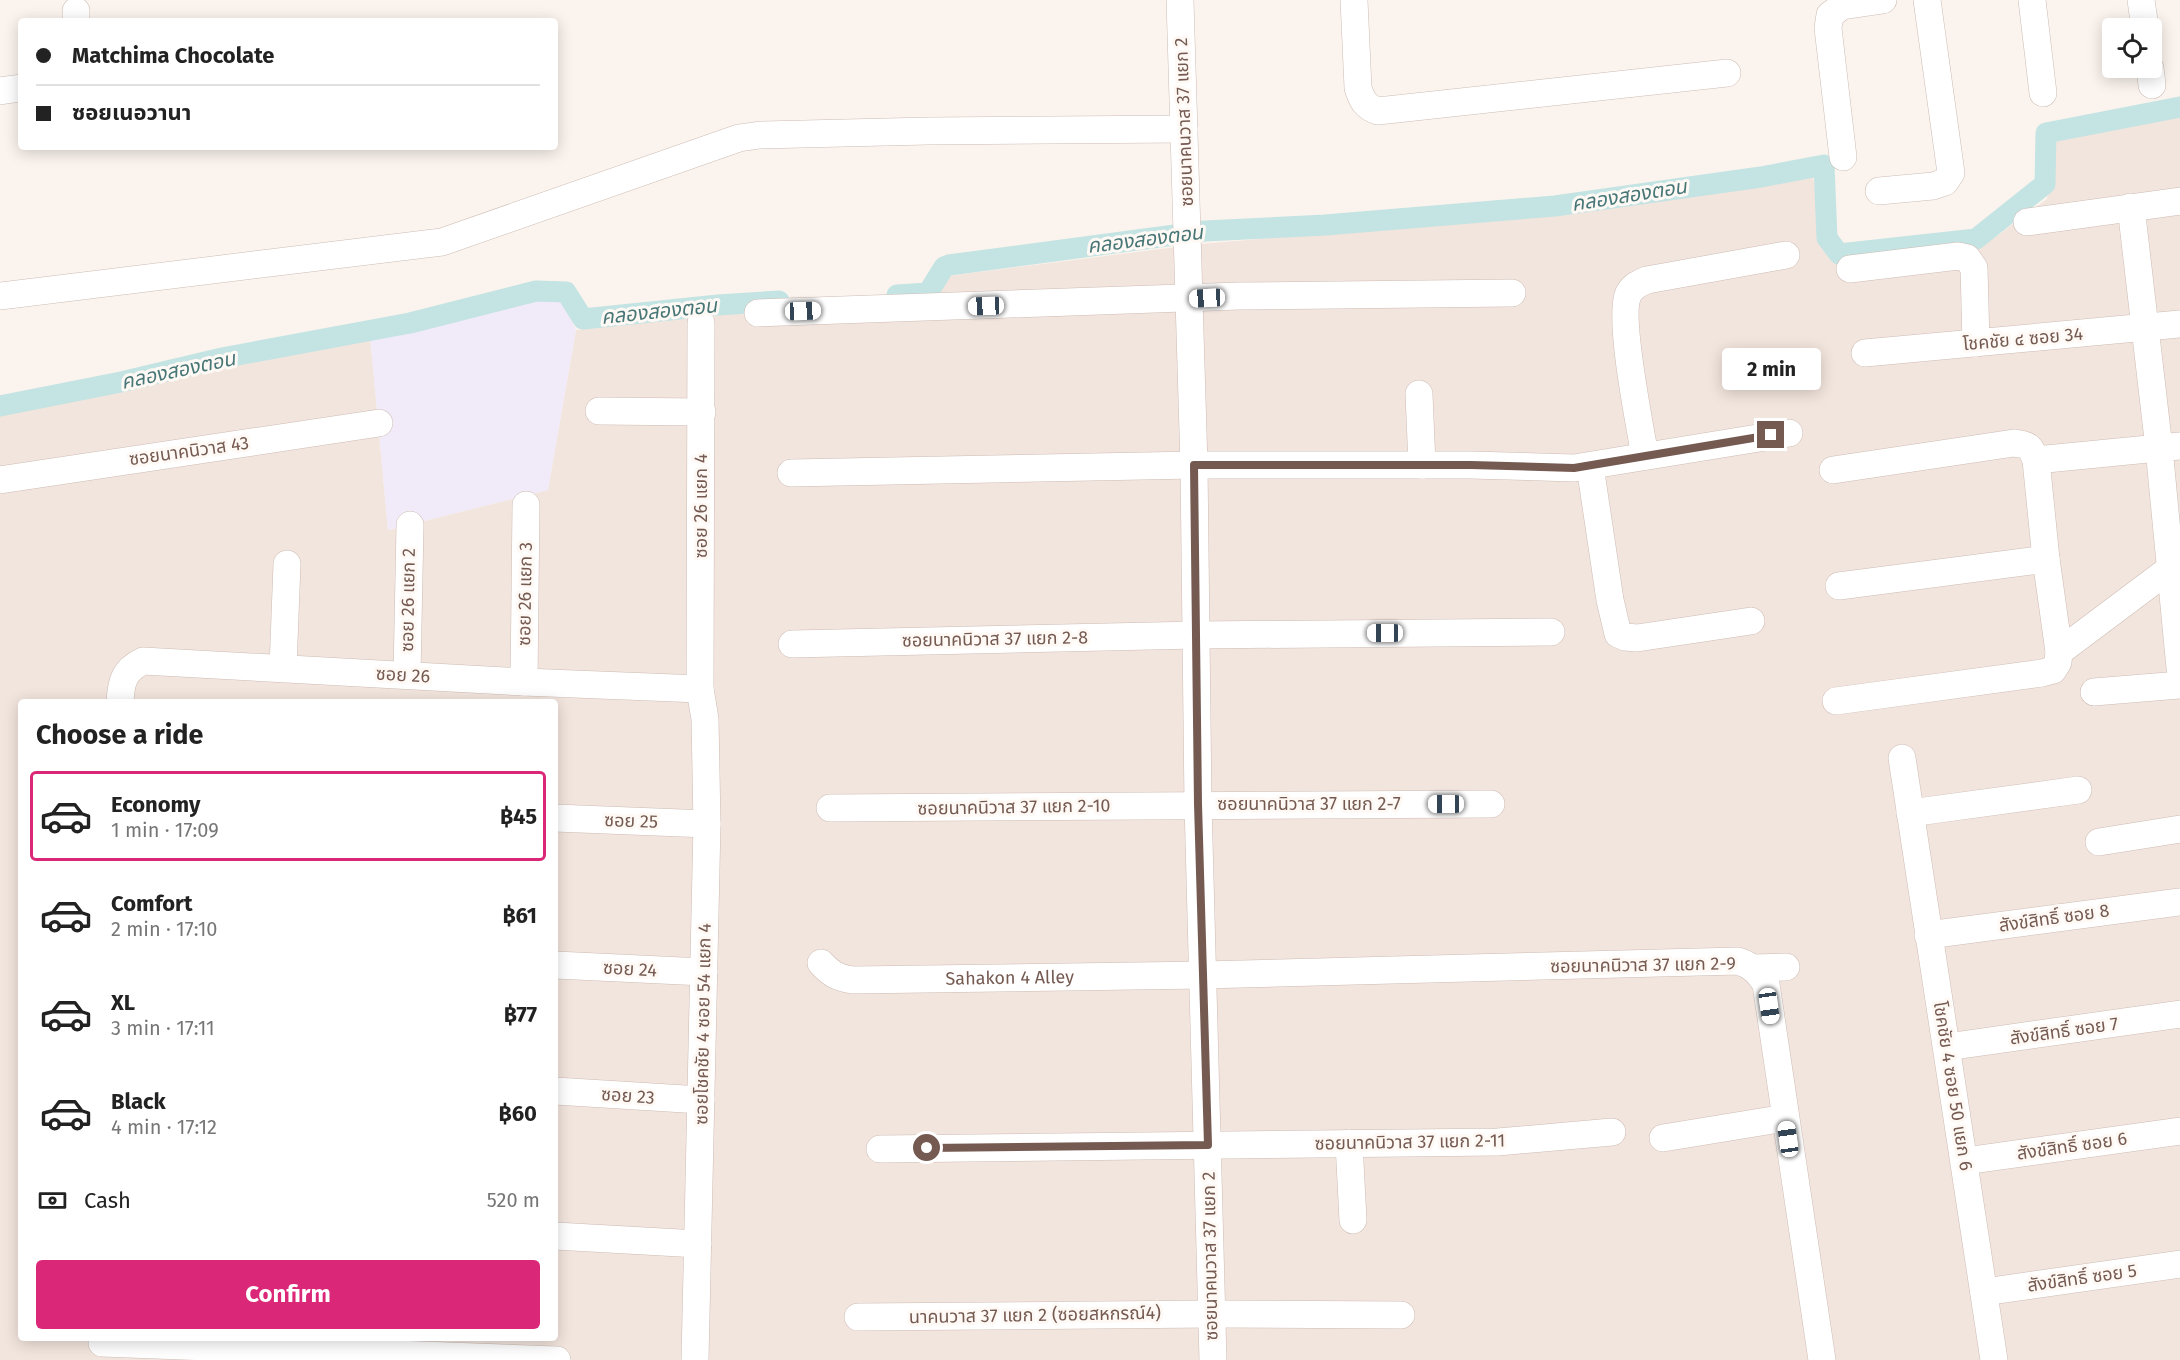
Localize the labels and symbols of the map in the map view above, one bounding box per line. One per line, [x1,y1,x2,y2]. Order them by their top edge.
street label: ซอยนาคนวาส 37 แยก 2 [1170,37,1198,207]
water label: คลองสองตอน [1570,174,1690,216]
water label: คลองสองตอน [1086,220,1206,258]
car [1189,288,1225,308]
water label: คลองสองตอน [600,293,720,329]
car [968,296,1004,316]
car [785,301,821,321]
street label: โชคชัย ๔ ซอย 34 [1962,323,2084,355]
water label: คลองสองตอน [119,346,239,394]
callout: 2 min [1722,348,1820,390]
route end [1757,421,1784,448]
street label: ซอยนาคนิวาส 43 [128,432,250,470]
street label: ซอย 26 แยก 4 [690,453,712,558]
street label: ซอย 26 แยก 3 [513,542,537,646]
street label: ซอย 26 แยก 2 [396,548,420,652]
car [1367,624,1403,642]
street label: ซอยนาคนิวาส 37 แยก 2-8 [902,626,1088,652]
street label: ซอย 26 [375,663,431,687]
street label: ซอยนาคนิวาส 37 แยก 2-7 [1217,793,1401,815]
street label: ซอยนาคนิวาส 37 แยก 2-10 [917,794,1111,820]
car [1428,795,1464,813]
street label: ซอย 25 [604,809,658,833]
street label: สังข์สิทธิ์ ซอย 8 [1997,899,2111,937]
street label: ซอยโชคชัย 4 ซอย 54 แยก 4 [690,923,716,1125]
street label: ซอยนาคนิวาส 37 แยก 2-9 [1550,952,1736,978]
street label: ซอย 24 [603,957,658,981]
street label: Sahakon 4 Alley [945,966,1074,990]
car [1758,987,1780,1025]
street label: โชคชัย 4 ซอย 50 แยก 6 [1929,1000,1977,1172]
street label: สังข์สิทธิ์ ซอย 7 [2008,1012,2120,1050]
street label: ซอย 23 [600,1083,656,1109]
car [1777,1120,1799,1158]
street label: สังข์สิทธิ์ ซอย 6 [2015,1127,2129,1165]
street label: ซอยนาคนิวาส 37 แยก 2-11 [1315,1129,1505,1155]
route start [913,1134,940,1161]
street label: ซอยนาคนวาส 37 แยก 2 [1198,1171,1222,1341]
street label: สังข์สิทธิ์ ซอย 5 [2026,1259,2138,1297]
street label: นาคนวาส 37 แยก 2 (ซอยสหกรณ์4) [909,1302,1161,1328]

